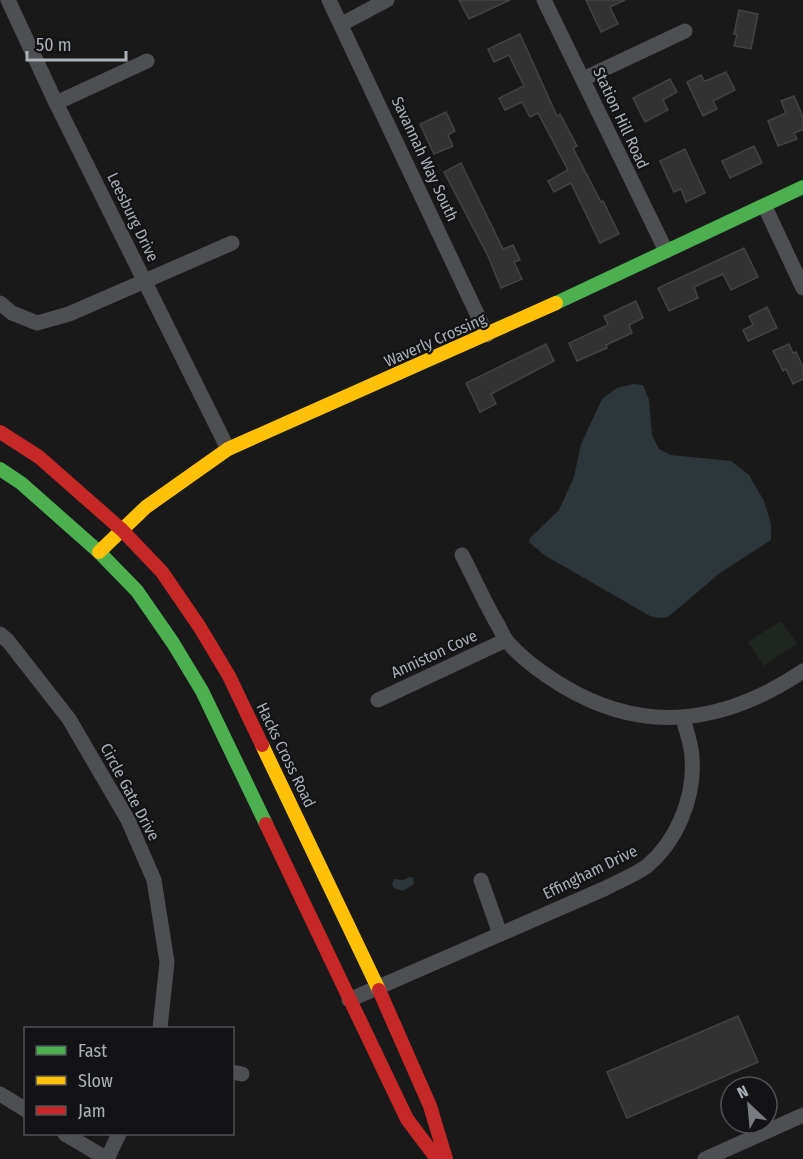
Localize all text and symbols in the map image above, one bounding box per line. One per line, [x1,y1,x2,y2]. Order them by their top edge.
scale bar [27,24,126,62]
text: 50 m [36,34,72,56]
street label: Station Hill Road [589,64,653,172]
street label: Savannah Way South [388,94,462,224]
street label: Leesburg Drive [103,169,163,265]
street label: Waverly Crossing [381,309,489,371]
street label: Anniston Cove [388,626,480,682]
street label: Hacks Cross Road [252,699,320,811]
street label: Circle Gate Drive [96,740,164,844]
street label: Effingham Drive [540,841,640,903]
legend [24,1027,234,1135]
text: Fast [78,1040,107,1062]
text: Slow [78,1070,113,1092]
north arrow [719,1075,779,1135]
text: N [734,1081,751,1103]
text: Jam [78,1100,106,1122]

